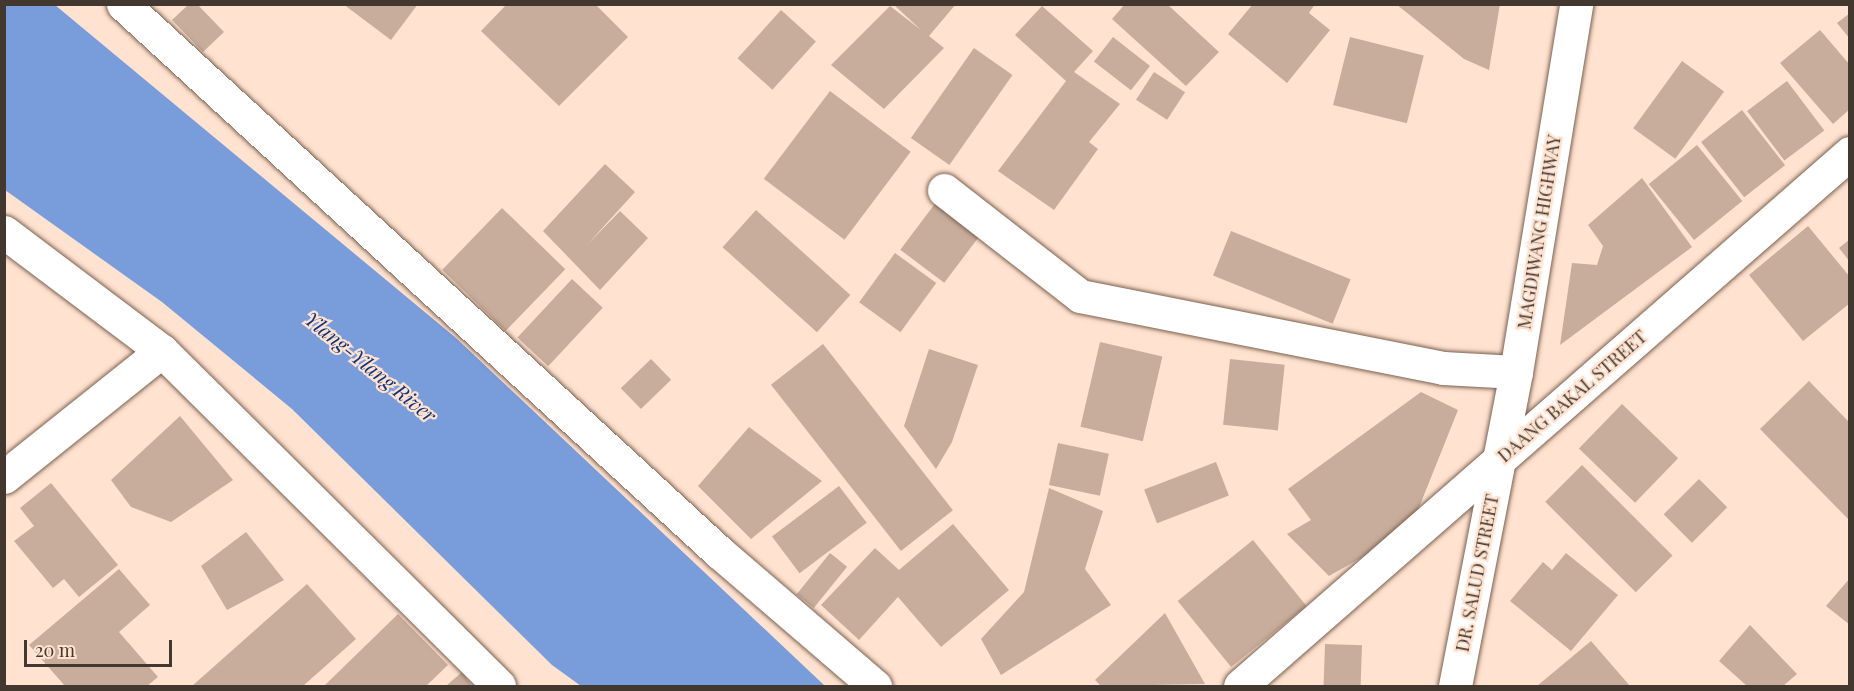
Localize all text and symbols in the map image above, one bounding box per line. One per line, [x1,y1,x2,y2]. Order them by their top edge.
street label: MAGDIWANG HIGHWAY [1513,133,1565,331]
water label: Ylang-Ylang River [300,306,442,426]
street label: DAANG BAKAL STREET [1493,325,1651,467]
street label: DR. SALUD STREET [1451,492,1503,654]
scale bar [27,628,176,666]
text: 20 m [35,638,75,662]

